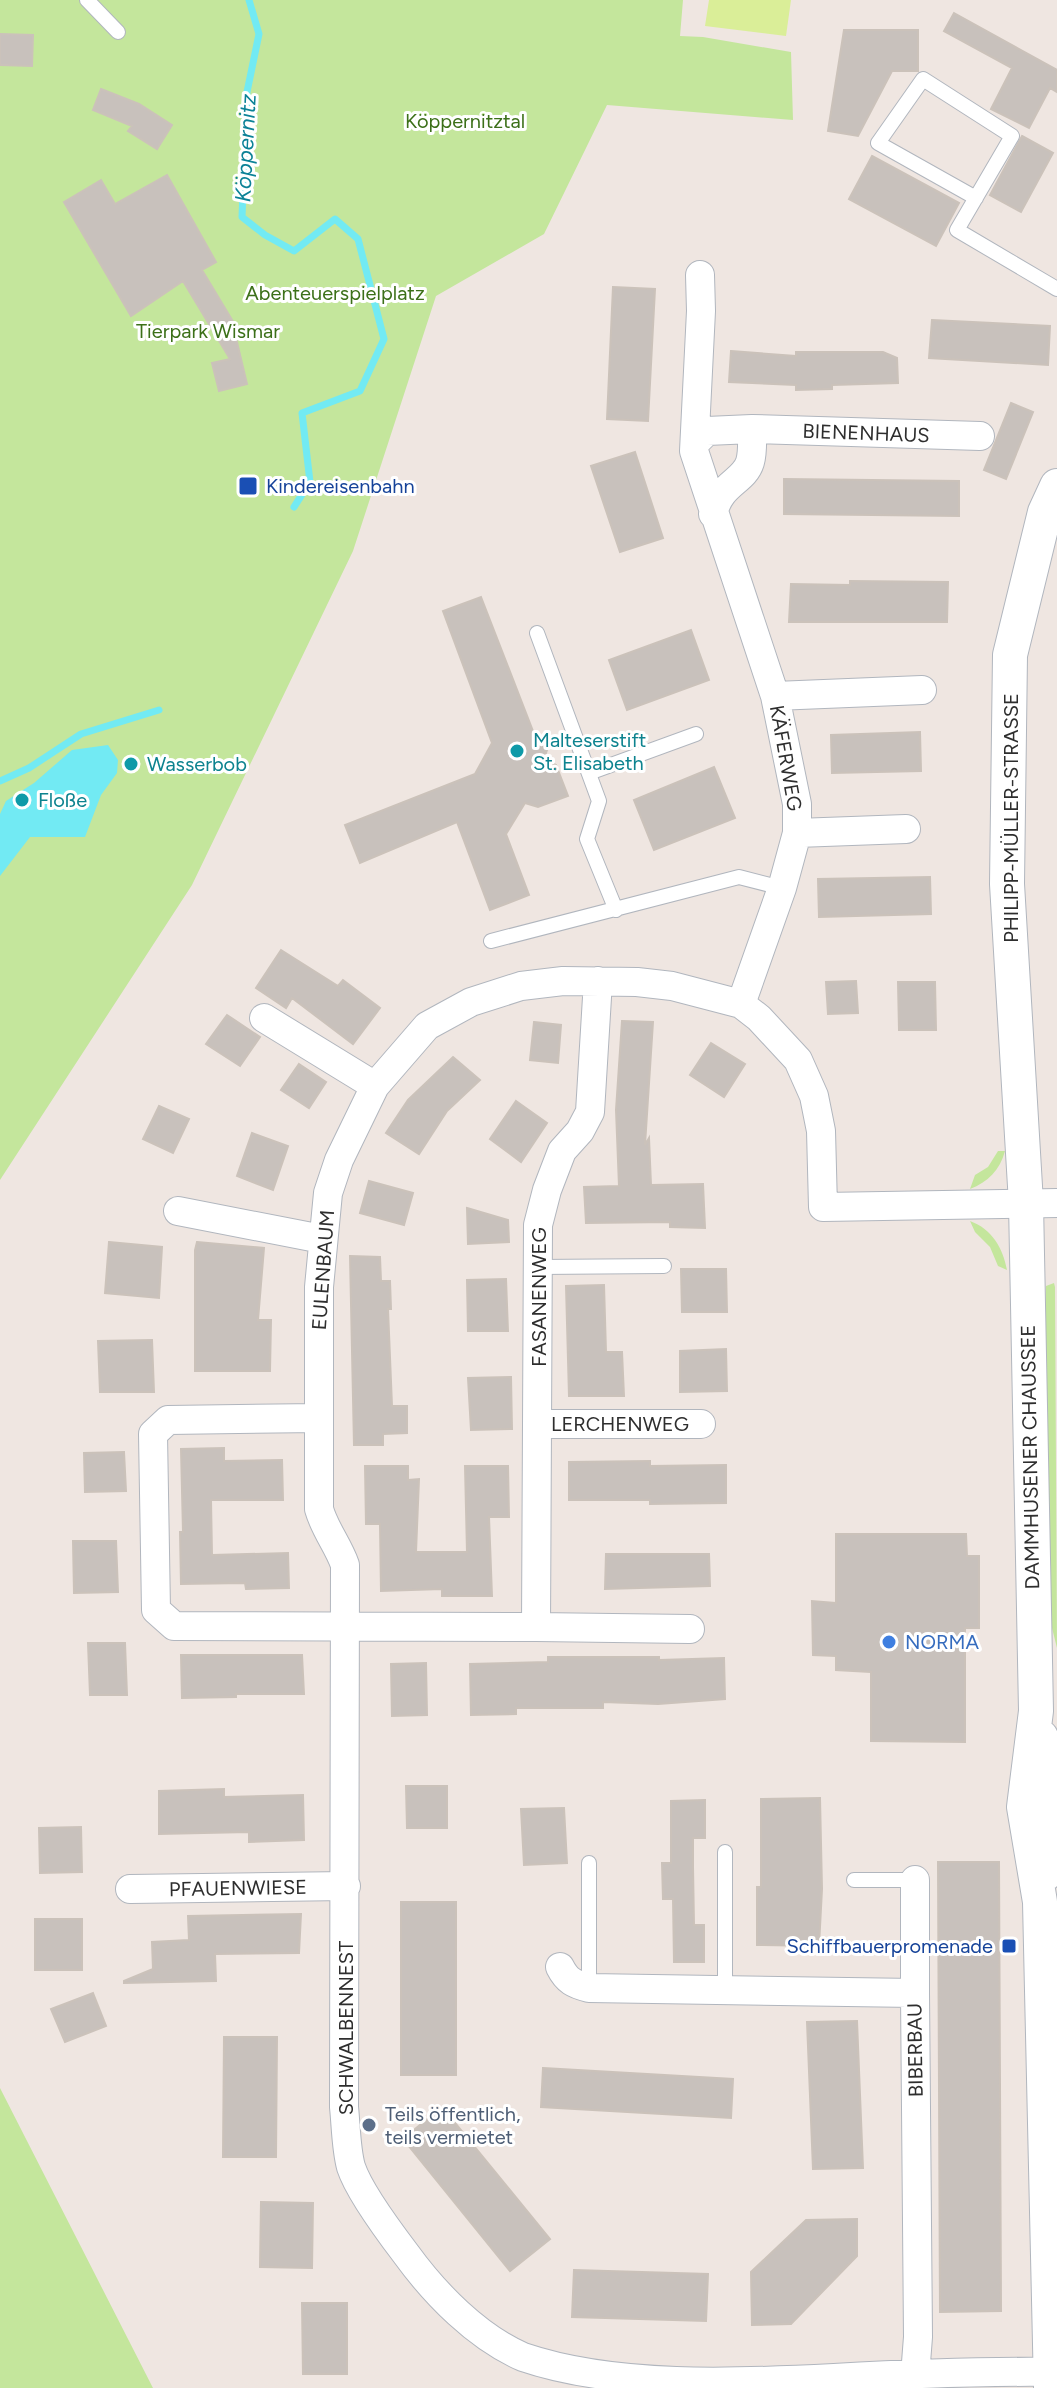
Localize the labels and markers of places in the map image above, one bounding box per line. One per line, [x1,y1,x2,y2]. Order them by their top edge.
place label: Kindereisenbahn [266,474,415,498]
marker: Kindereisenbahn [237,475,259,497]
place label: Malteserstift St. Elisabeth [533,728,646,775]
marker: Malteserstift St. Elisabeth [508,742,526,760]
place label: Wasserbob [147,752,247,776]
marker: Wasserbob [122,755,140,773]
place label: Floße [38,788,87,812]
marker: Floße [13,791,31,809]
place label: NORMA [905,1630,979,1654]
marker: NORMA [880,1633,898,1651]
place label: Schiffbauerpromenade [786,1934,993,1958]
marker: Schiffbauerpromenade [1000,1937,1018,1955]
place label: Teils öffentlich, teils vermietet [385,2102,521,2149]
marker: Teils öffentlich, teils vermietet [360,2116,378,2134]

